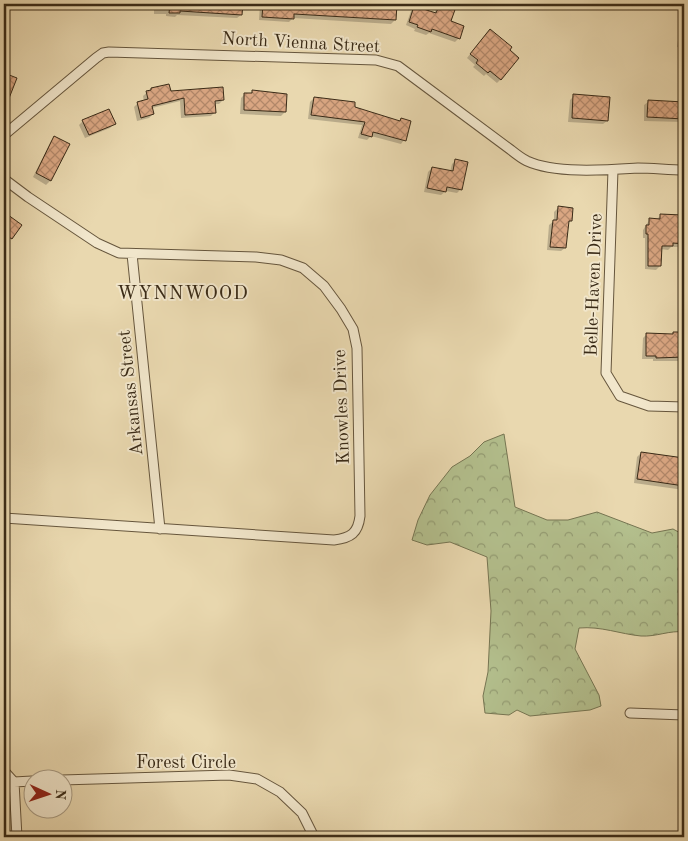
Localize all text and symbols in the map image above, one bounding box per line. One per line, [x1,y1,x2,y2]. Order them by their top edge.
street label: North Vienna Street [221,30,381,56]
street label: Belle-Haven Drive [583,213,605,357]
district label: WYNNWOOD [117,285,249,304]
street label: Arkansas Street [115,329,147,457]
street label: Knowles Drive [331,349,353,465]
street label: Forest Circle [136,754,236,772]
north arrow [22,768,72,818]
text: N [53,789,67,801]

